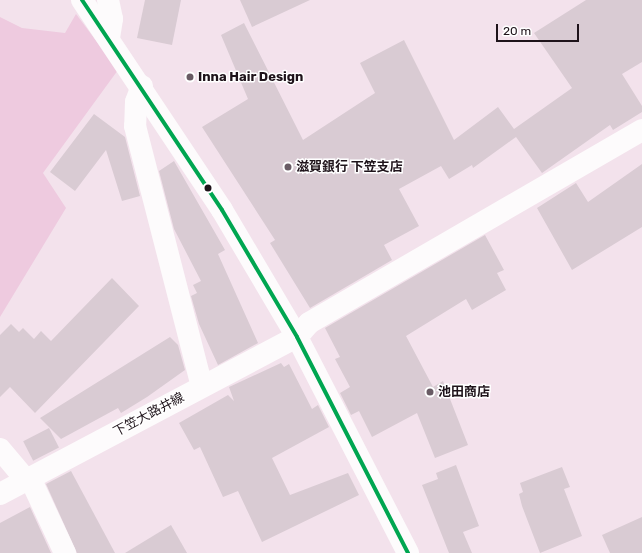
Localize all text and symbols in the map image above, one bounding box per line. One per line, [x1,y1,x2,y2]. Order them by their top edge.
scale bar [498,16,581,42]
text: 20 m [503,24,531,38]
place label: Inna Hair Design [198,69,304,85]
marker: Inna Hair Design [185,72,195,82]
place label: 滋賀銀行 下笠支店 [296,159,403,175]
marker: 滋賀銀行 下笠支店 [283,162,293,172]
unlabelled marker [203,183,213,193]
place label: 池田商店 [438,384,490,400]
marker: 池田商店 [425,387,435,397]
street label: 下笠大路井線 [111,390,187,440]

